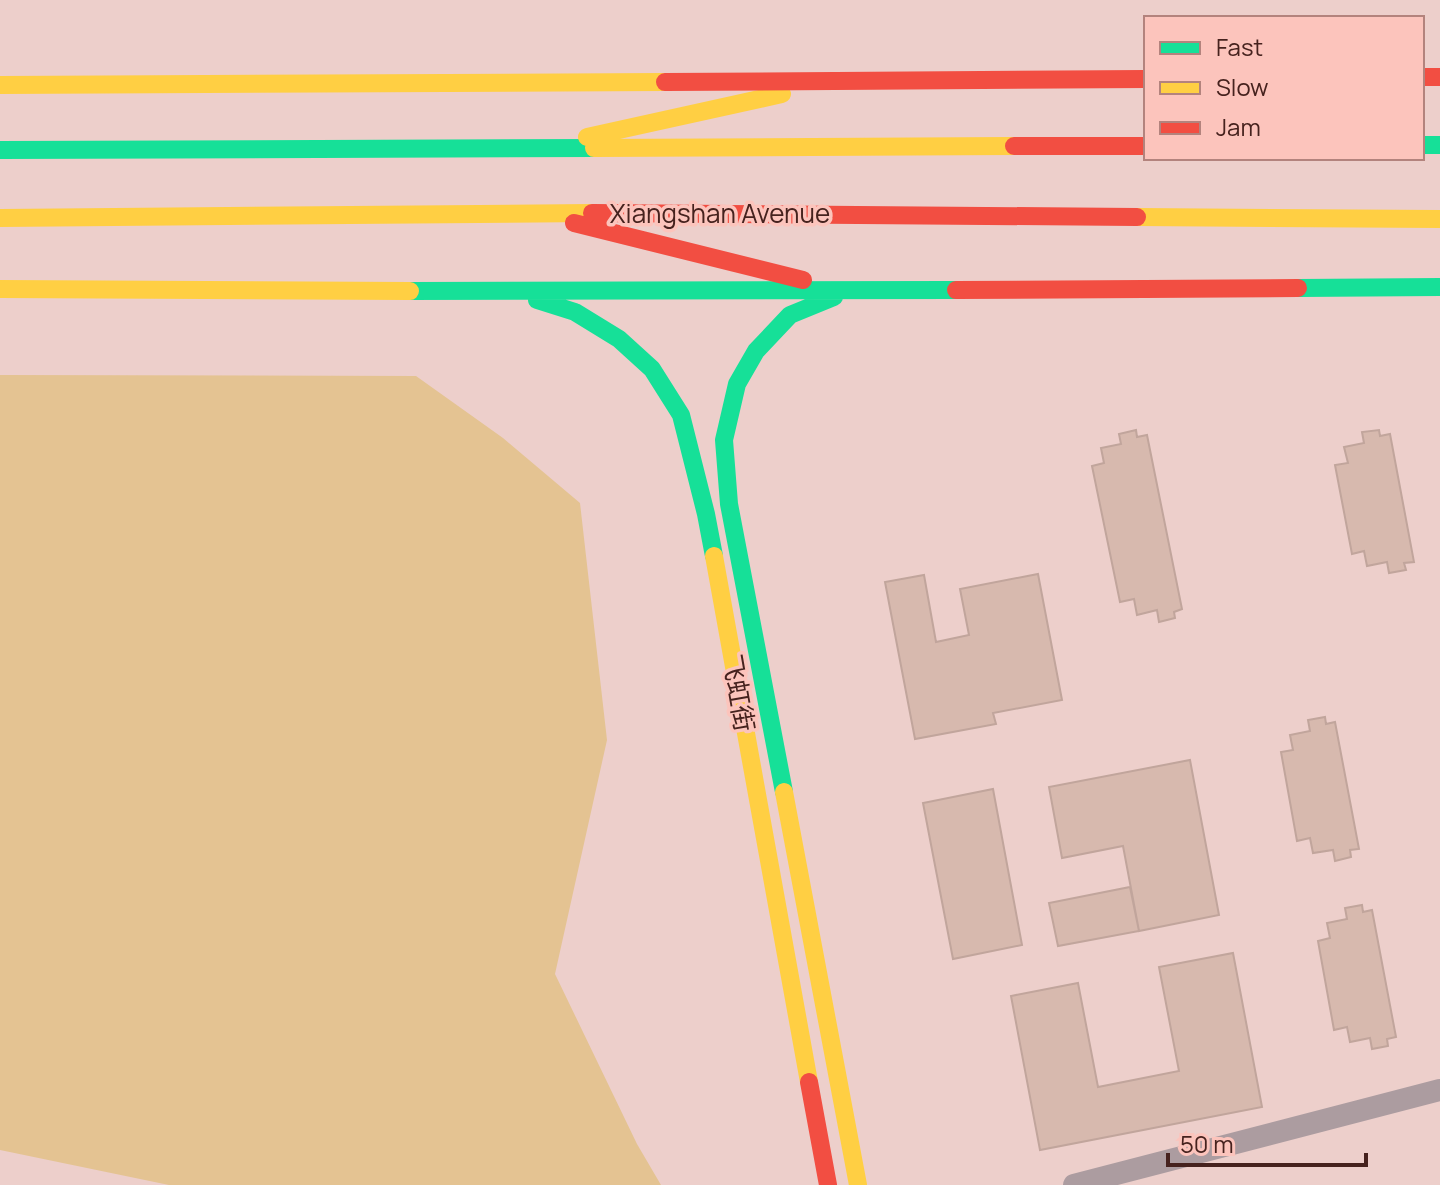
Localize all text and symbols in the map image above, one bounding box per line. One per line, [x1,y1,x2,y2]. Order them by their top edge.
legend [1144,16,1424,160]
text: Fast [1216,30,1263,63]
text: Slow [1216,70,1269,103]
text: Jam [1216,110,1261,143]
street label: Xiangshan Avenue [610,195,830,231]
street label: 飞虹街 [714,651,763,734]
scale bar [1168,1117,1366,1167]
text: 50 m [1180,1127,1234,1160]

